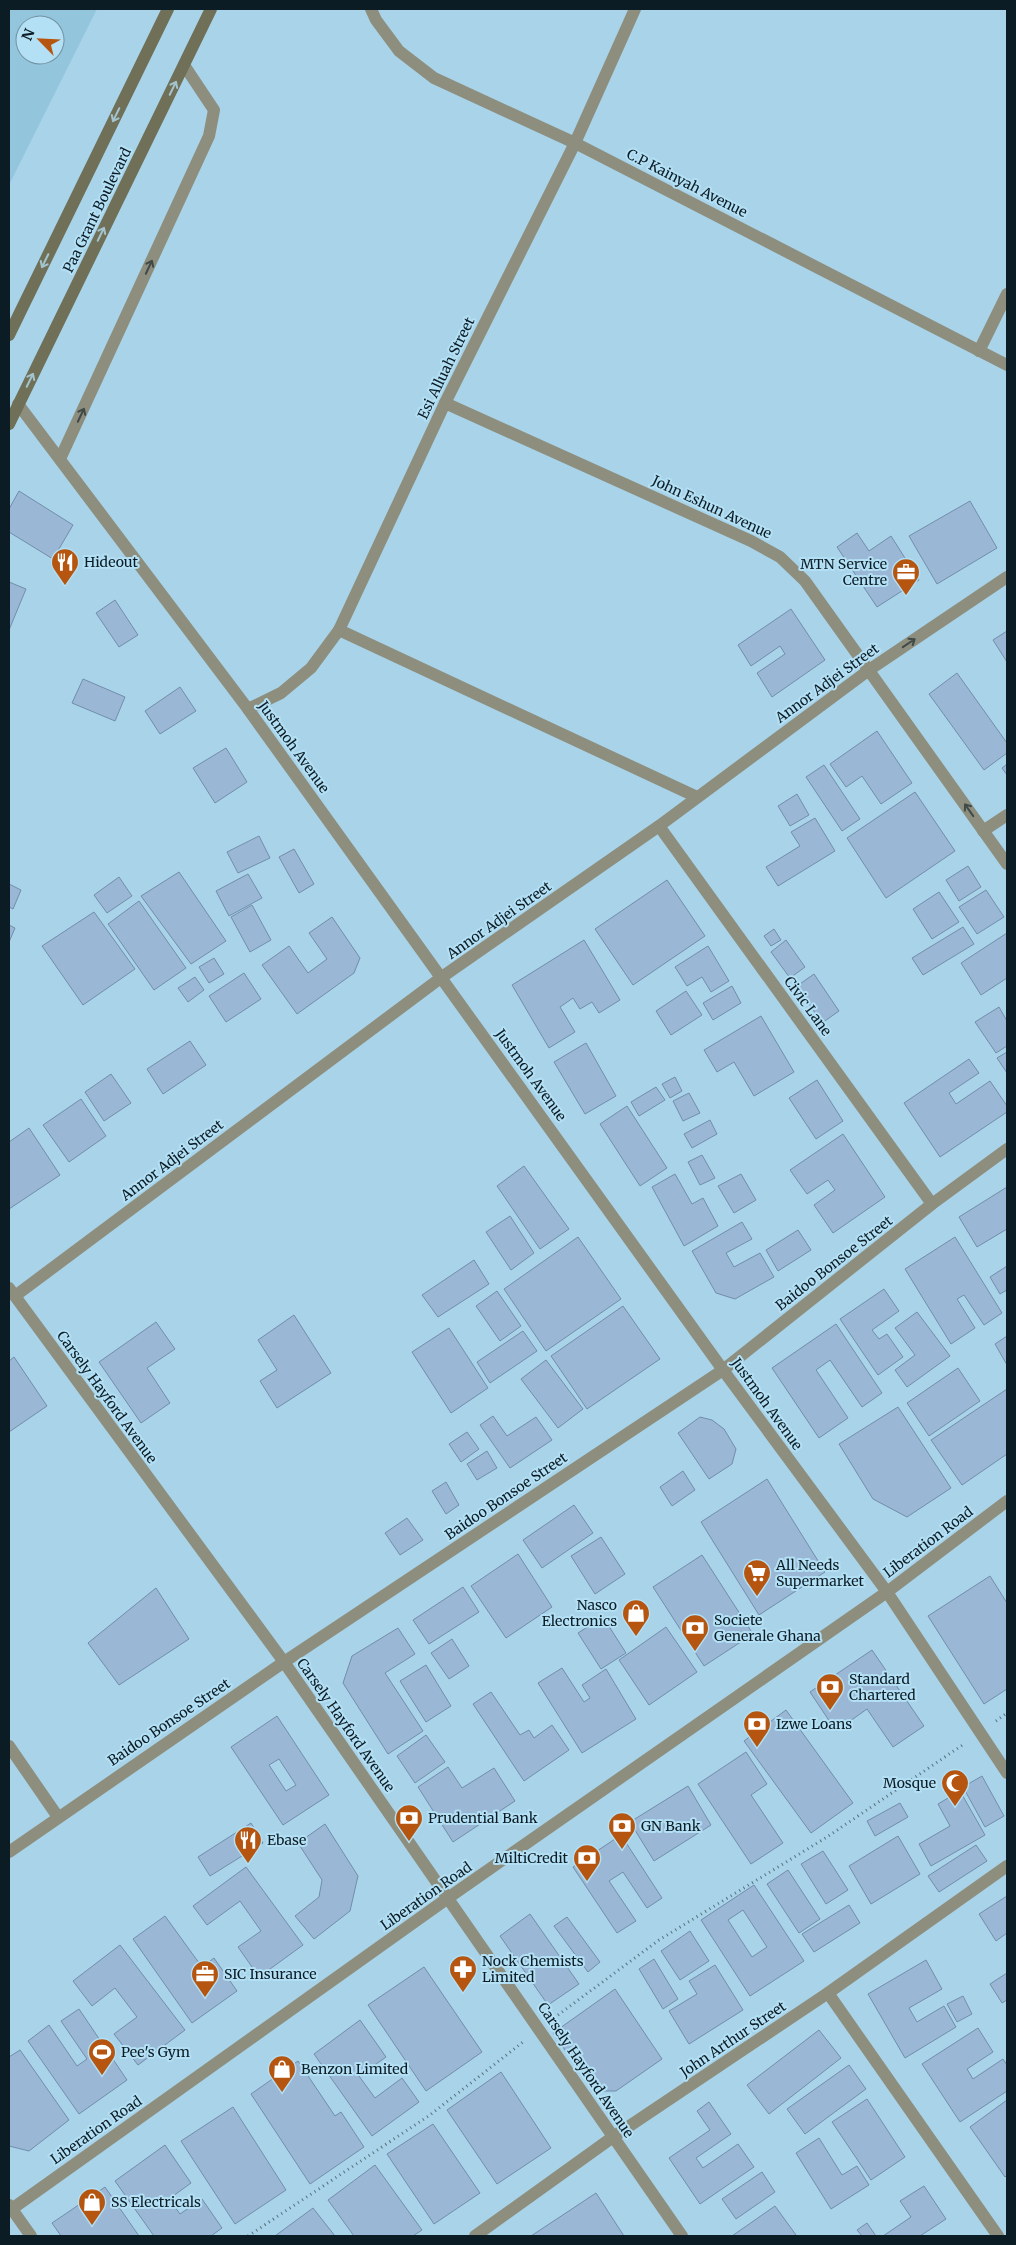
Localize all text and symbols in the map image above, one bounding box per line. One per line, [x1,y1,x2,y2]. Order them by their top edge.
north arrow [15,15,65,65]
text: N [18,26,39,43]
one-way arrow [169,81,178,96]
one-way arrow [111,108,121,123]
street label: Paa Grant Boulevard [59,144,135,275]
street label: C.P Kainyah Avenue [624,145,750,221]
one-way arrow [97,227,107,242]
one-way arrow [39,254,49,269]
one-way arrow [144,260,154,275]
street label: Esi Alluah Street [414,314,479,422]
one-way arrow [26,373,35,388]
one-way arrow [76,408,86,423]
street label: John Eshun Avenue [648,471,775,543]
restaurant icon: Hideout [50,547,80,586]
place label: Hideout [84,553,138,571]
place label: MTN Service Centre [800,555,887,589]
office icon: MTN Service Centre [891,557,921,596]
one-way arrow [902,638,916,648]
street label: Annor Adjei Street [771,639,883,727]
street label: Justmoh Avenue [254,697,333,797]
one-way arrow [964,804,974,818]
street label: Annor Adjei Street [442,877,555,963]
street label: Civic Lane [780,973,836,1039]
street label: Justmoh Avenue [491,1025,570,1125]
street label: Annor Adjei Street [116,1115,227,1205]
street label: Baidoo Bonsoe Street [772,1211,897,1314]
street label: Carsely Hayford Avenue [53,1327,161,1467]
street label: Justmoh Avenue [727,1354,806,1454]
street label: Baidoo Bonsoe Street [441,1448,571,1544]
street label: Liberation Road [880,1502,977,1581]
place label: All Needs Supermarket [775,1556,865,1590]
supermarket icon: All Needs Supermarket [742,1558,772,1597]
place label: Nasco Electronics [542,1596,617,1630]
shop icon: Nasco Electronics [621,1598,651,1637]
place label: Societe Generale Ghana [714,1611,821,1645]
bank icon: Societe Generale Ghana [680,1613,710,1652]
street label: Carsely Hayford Avenue [293,1655,399,1795]
place label: Standard Chartered [849,1670,916,1704]
bank icon: Standard Chartered [815,1672,845,1711]
street label: Baidoo Bonsoe Street [104,1674,234,1770]
bank icon: Izwe Loans [742,1709,772,1748]
place label: Izwe Loans [776,1715,852,1733]
mosque icon: Mosque [940,1768,970,1807]
place label: Mosque [883,1774,936,1792]
bank icon: Prudential Bank [394,1803,424,1842]
place label: Prudential Bank [428,1809,538,1827]
bank icon: GN Bank [607,1811,637,1850]
place label: GN Bank [641,1817,701,1835]
restaurant icon: Ebase [233,1825,263,1864]
place label: Ebase [267,1831,306,1849]
bank icon: MiltiCredit [572,1843,602,1882]
place label: MiltiCredit [495,1849,569,1867]
street label: Liberation Road [377,1858,476,1934]
place label: Nock Chemists Limited [482,1952,584,1986]
pharmacy icon: Nock Chemists Limited [448,1954,478,1993]
office icon: SIC Insurance [190,1959,220,1998]
place label: SIC Insurance [224,1965,317,1983]
street label: John Arthur Street [676,1997,790,2082]
street label: Carsely Hayford Avenue [534,1999,638,2141]
sports icon: Pee's Gym [87,2037,117,2076]
place label: Pee's Gym [121,2043,190,2061]
shop icon: Benzon Limited [267,2054,297,2093]
place label: Benzon Limited [301,2060,409,2078]
street label: Liberation Road [47,2092,146,2168]
shop icon: SS Electricals [77,2187,107,2226]
place label: SS Electricals [111,2193,201,2211]

